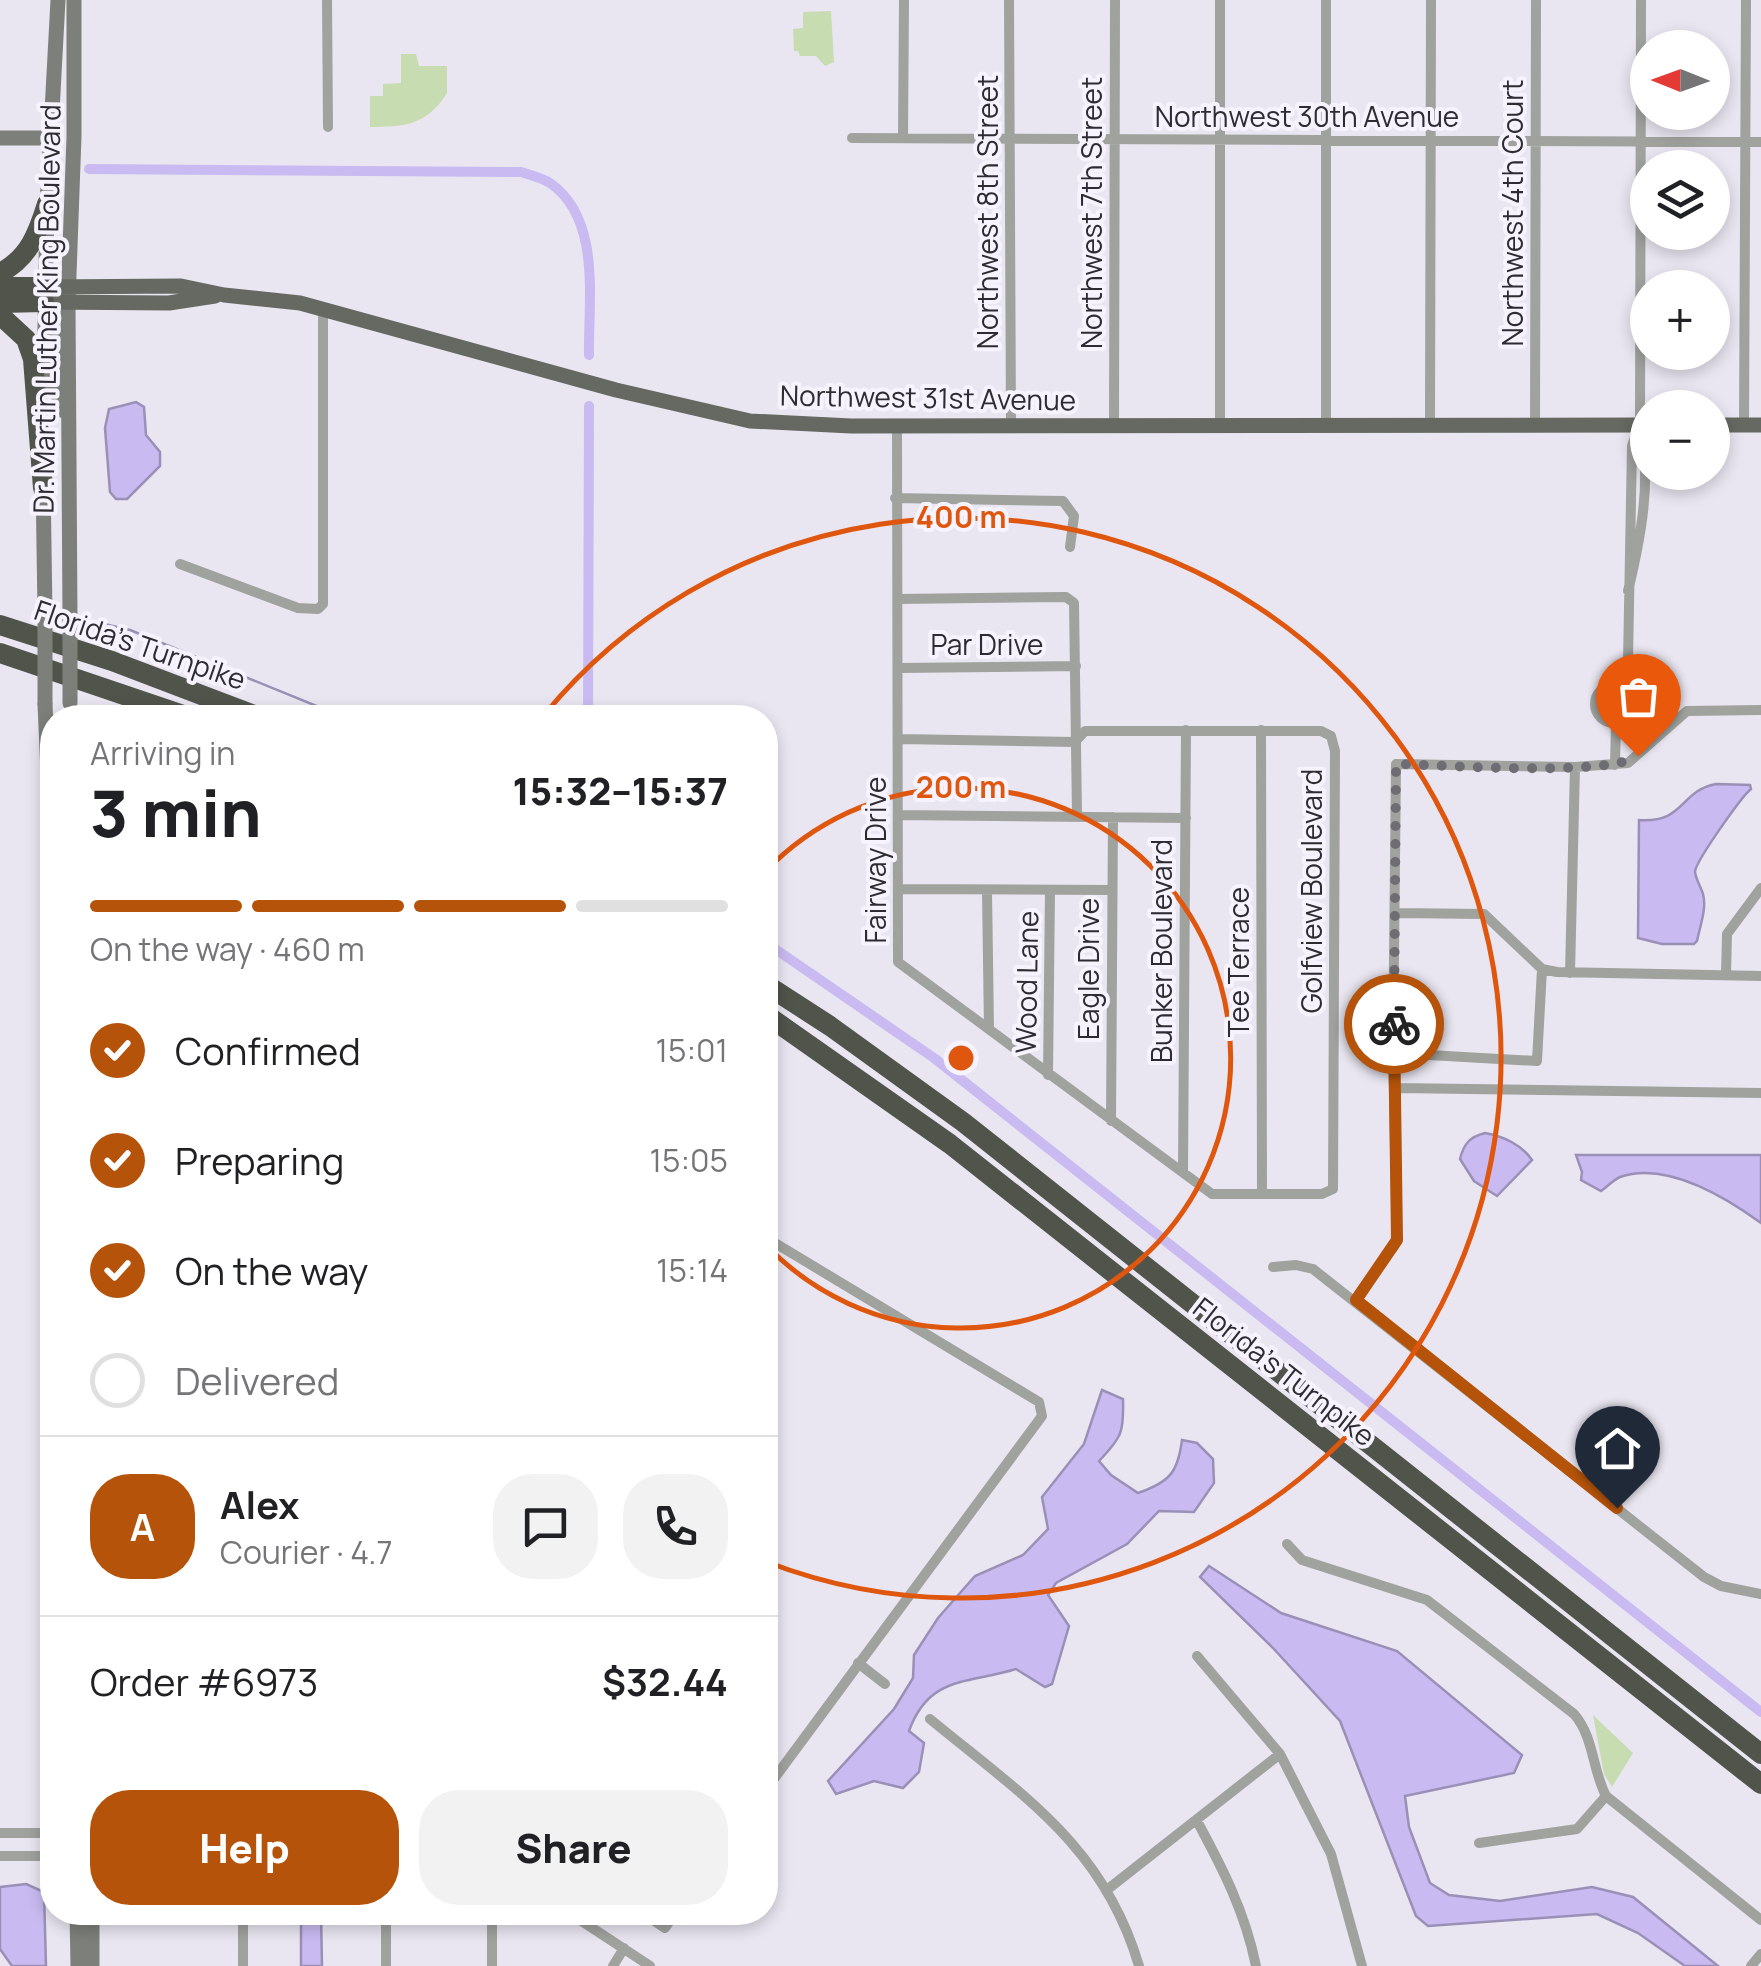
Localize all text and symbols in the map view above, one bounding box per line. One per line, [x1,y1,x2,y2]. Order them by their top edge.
north arrow [1630,30,1730,130]
map controls [1630,30,1730,490]
street label: Northwest 8th Street [968,75,1006,349]
street label: Northwest 7th Street [1072,77,1110,349]
street label: Northwest 4th Court [1493,80,1531,346]
street label: Northwest 30th Avenue [1155,97,1459,135]
street label: Dr. Martin Luther King Boulevard [23,104,69,514]
button: layers [1630,150,1730,250]
button: + [1630,270,1730,370]
street label: Northwest 31st Avenue [780,375,1076,419]
button: − [1630,390,1730,490]
text: 400 m [916,496,1006,537]
street label: Florida's Turnpike [30,590,251,698]
street label: Par Drive [931,625,1043,663]
pin [1596,654,1681,757]
icon: bag [1611,669,1666,724]
text: Arriving in [90,731,235,775]
text: 15:32–15:37 [513,764,728,816]
text: 200 m [916,766,1006,807]
text: 3 min [90,768,262,857]
street label: Golfview Boulevard [1292,769,1330,1013]
street label: Fairway Drive [856,777,894,943]
street label: Bunker Boulevard [1142,839,1180,1063]
street label: Tee Terrace [1219,887,1257,1037]
street label: Eagle Drive [1069,898,1107,1040]
street label: Wood Lane [1006,910,1046,1054]
text: On the way · 460 m [90,927,365,971]
courier [1344,974,1444,1074]
icon: bike [1367,997,1422,1052]
icon: check [90,1023,145,1078]
text: Confirmed [175,1024,361,1076]
text: 15:01 [655,1028,728,1072]
centre of rings [943,1040,979,1076]
icon: check [90,1133,145,1188]
text: Preparing [175,1134,344,1186]
text: 15:05 [649,1138,728,1182]
icon: check [90,1243,145,1298]
text: On the way [175,1244,368,1296]
text: 15:14 [656,1248,728,1292]
street label: Florida's Turnpike [1186,1288,1383,1454]
text: Delivered [175,1354,339,1406]
pin [1575,1406,1660,1509]
icon: home [1590,1421,1645,1476]
button: chat [493,1474,598,1579]
button: phone [623,1474,728,1579]
text: Alex [220,1478,299,1530]
text: A [130,1500,155,1552]
text: Courier · 4.7 [220,1530,393,1574]
text: Order #6973 [90,1655,318,1707]
text: $32.44 [602,1655,728,1707]
button: Help [90,1790,399,1905]
button: Share [419,1790,728,1905]

